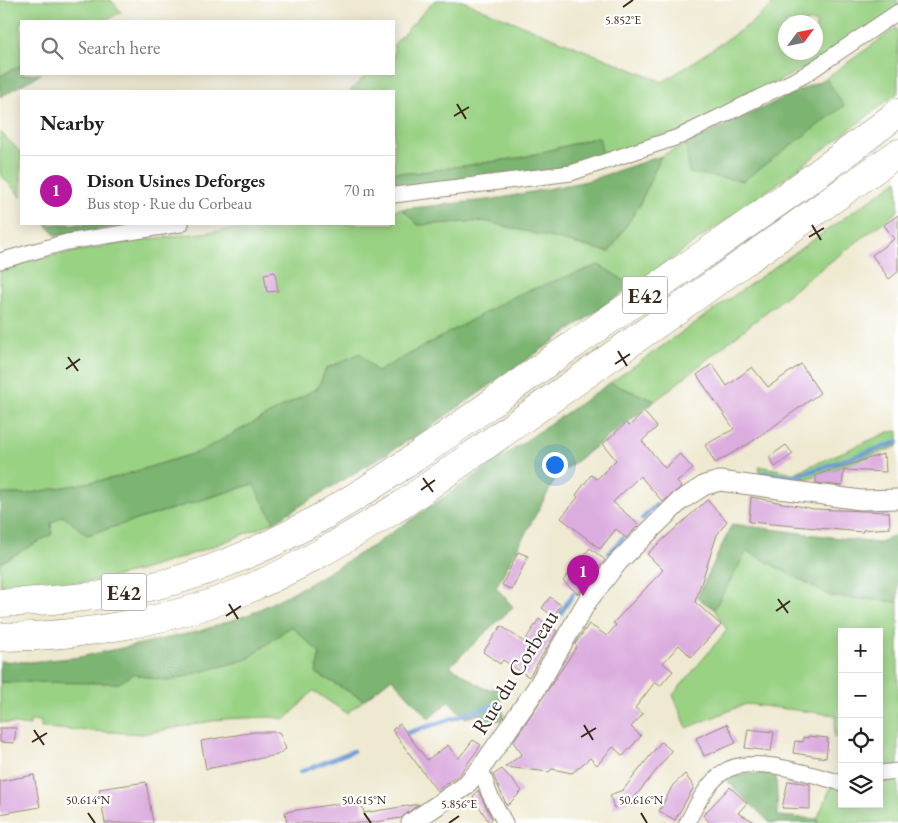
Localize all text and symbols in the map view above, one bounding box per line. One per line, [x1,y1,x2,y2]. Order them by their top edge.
text: 5.852°E [605,12,641,28]
north arrow [778,15,823,60]
search box [20,20,395,75]
icon: search [38,34,66,62]
text: Search here [78,35,160,60]
text: Nearby [40,109,104,136]
text: Dison Usines Deforges [87,168,265,193]
text: 1 [52,180,60,201]
text: 70 m [344,180,375,201]
text: Bus stop · Rue du Corbeau [87,193,252,214]
road number: E42 [622,276,668,314]
your location [542,452,568,478]
pin: 1 [567,555,599,596]
road number: E42 [102,574,146,610]
street label: Rue du Corbeau [465,604,565,740]
map controls [838,628,883,808]
button: + [838,628,883,673]
button: − [838,673,883,718]
button: locate [838,718,883,763]
button: layers [838,763,883,808]
text: 50.614°N [66,792,111,808]
text: 50.615°N [342,792,387,808]
text: 50.616°N [619,792,664,808]
text: 5.856°E [441,796,477,812]

